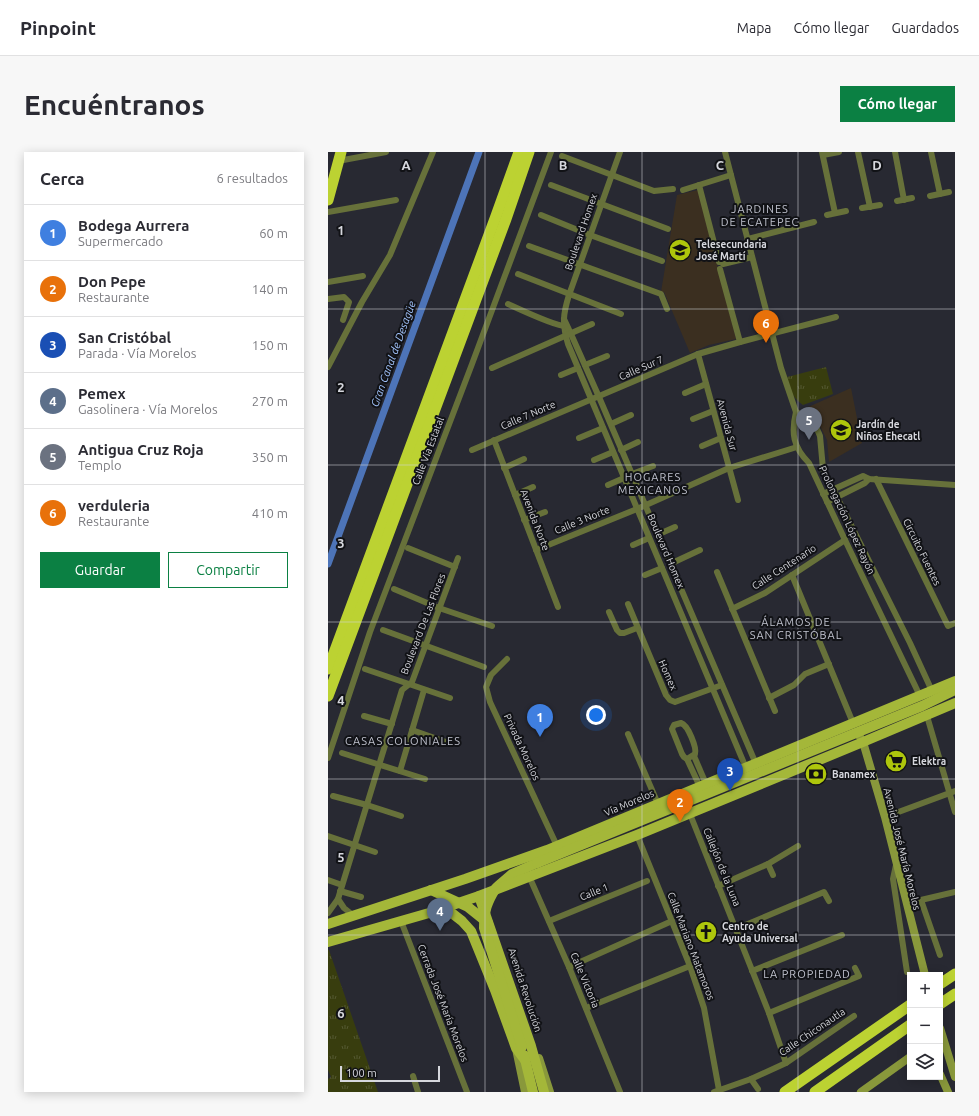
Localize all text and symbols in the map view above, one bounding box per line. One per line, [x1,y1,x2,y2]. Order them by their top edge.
text: Pinpoint [20,17,96,39]
text: Mapa [737,20,772,36]
text: Cómo llegar [794,20,869,36]
text: Guardados [891,20,959,36]
button: Cómo llegar [840,86,955,122]
text: Encuéntranos [24,89,205,120]
text: A [401,158,411,172]
text: B [559,158,568,172]
text: C [716,158,725,172]
text: D [872,158,882,172]
text: Cerca [40,169,85,188]
text: 6 resultados [217,171,288,185]
street label: Boulevard Homex [563,192,599,272]
district label: JARDINES DE ECATEPEC [721,203,799,228]
text: Bodega Aurrera [78,217,190,234]
text: 1 [337,223,345,237]
text: 1 [49,226,57,240]
text: 60 m [259,226,288,240]
text: Supermercado [78,234,163,248]
school or university icon: Telesecundaria José Martí [667,237,693,263]
place label: Telesecundaria José Martí [696,239,767,262]
text: Don Pepe [78,273,146,290]
text: 2 [49,282,57,296]
text: 140 m [252,282,288,296]
text: Restaurante [78,290,149,304]
water label: Gran Canal de Desagüe [368,299,418,409]
pin: 6 [753,310,779,343]
text: San Cristóbal [78,329,171,346]
text: 3 [49,338,57,352]
text: 150 m [252,338,288,352]
text: Parada · Vía Morelos [78,346,197,360]
street label: Calle Sur 7 [617,354,665,382]
text: 2 [337,380,345,394]
text: Pemex [78,385,126,402]
text: 4 [49,394,57,408]
text: 270 m [252,394,288,408]
street label: Avenida Sur [715,398,739,452]
street label: Calle 7 Norte [499,399,557,431]
text: Gasolinera · Vía Morelos [78,402,218,416]
pin: 5 [796,407,822,440]
street label: Calle Vía Estatal [410,415,446,486]
school or university icon: Jardín de Niños Ehecatl [828,417,854,443]
place label: Jardín de Niños Ehecatl [856,418,920,442]
text: Antigua Cruz Roja [78,441,204,458]
text: 5 [49,450,57,464]
text: 350 m [252,450,288,464]
text: Templo [78,458,122,472]
street label: Prolongación López Rayón [817,464,877,576]
district label: HOGARES MEXICANOS [618,471,688,496]
street label: Avenida Norte [518,488,552,552]
text: verduleria [78,497,150,514]
street label: Calle 3 Norte [553,504,611,536]
text: 6 [49,506,57,520]
text: 410 m [252,506,288,520]
street label: Boulevard Homex [645,512,687,590]
text: Restaurante [78,514,149,528]
street label: Circuito Fuentes [901,517,943,587]
text: 3 [337,536,345,550]
street label: Calle Centenario [750,542,818,592]
button: Guardar [40,552,160,588]
button: Compartir [168,552,288,588]
street label: Boulevard De Las Flores [399,572,447,676]
district label: ÁLAMOS DE SAN CRISTÓBAL [750,615,842,641]
street label: Homex [656,658,680,692]
text: 4 [337,693,345,707]
pin: 1 [527,704,553,737]
your location [586,705,606,725]
street label: Privada Morelos [502,712,542,782]
district label: CASAS COLONIALES [345,735,461,747]
supermarket icon: Elektra [883,748,909,774]
place label: Elektra [912,756,946,767]
pin: 3 [717,758,743,791]
bank icon: Banamex [803,761,829,787]
place label: Banamex [832,769,876,780]
street label: Avenida José María Morelos [882,787,922,911]
street label: Vía Morelos [602,788,656,818]
pin: 2 [667,789,693,822]
street label: Callejón de la Luna [701,826,743,908]
text: 5 [337,850,345,864]
street label: Calle 1 [578,881,610,903]
street label: Calle Mariano Matamoros [665,890,717,1002]
pin: 4 [427,898,453,931]
church icon: Centro de Ayuda Universal [693,919,719,945]
place label: Centro de Ayuda Universal [722,921,798,944]
street label: Cerrada José María Morelos [416,943,470,1063]
street label: Avenida Revolución [506,947,544,1033]
street label: Calle Victoria [568,951,602,1009]
district label: LA PROPIEDAD [763,968,851,980]
map controls [907,972,943,1080]
button: + [907,972,943,1008]
text: 6 [337,1006,345,1020]
street label: Calle Chiconautla [777,1006,847,1058]
button: − [907,1008,943,1044]
button: layers [907,1044,943,1080]
scale bar [340,1064,440,1083]
text: 100 m [346,1067,377,1079]

